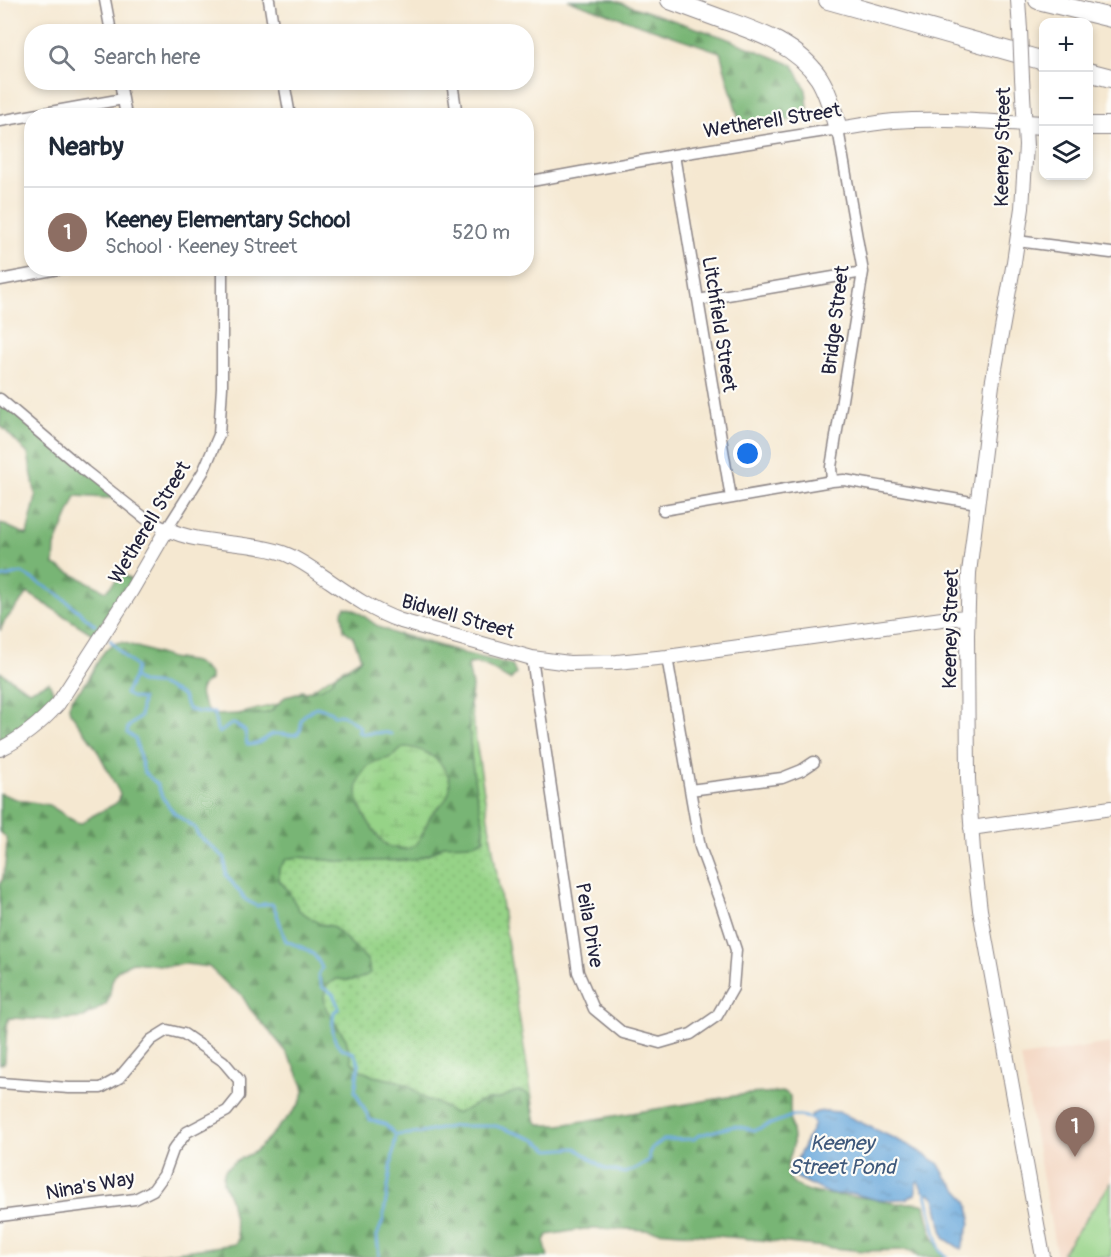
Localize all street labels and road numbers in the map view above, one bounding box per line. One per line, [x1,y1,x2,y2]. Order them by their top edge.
street label: Keeney Street [989,86,1016,207]
street label: Wetherell Street [702,97,844,144]
street label: Litchfield Street [696,254,743,395]
street label: Bridge Street [816,263,855,376]
street label: Wetherell Street [103,455,196,588]
street label: Keeney Street [937,568,964,689]
street label: Bidwell Street [399,588,518,645]
street label: Peila Drive [570,881,609,970]
street label: Nina's Way [44,1165,137,1206]

